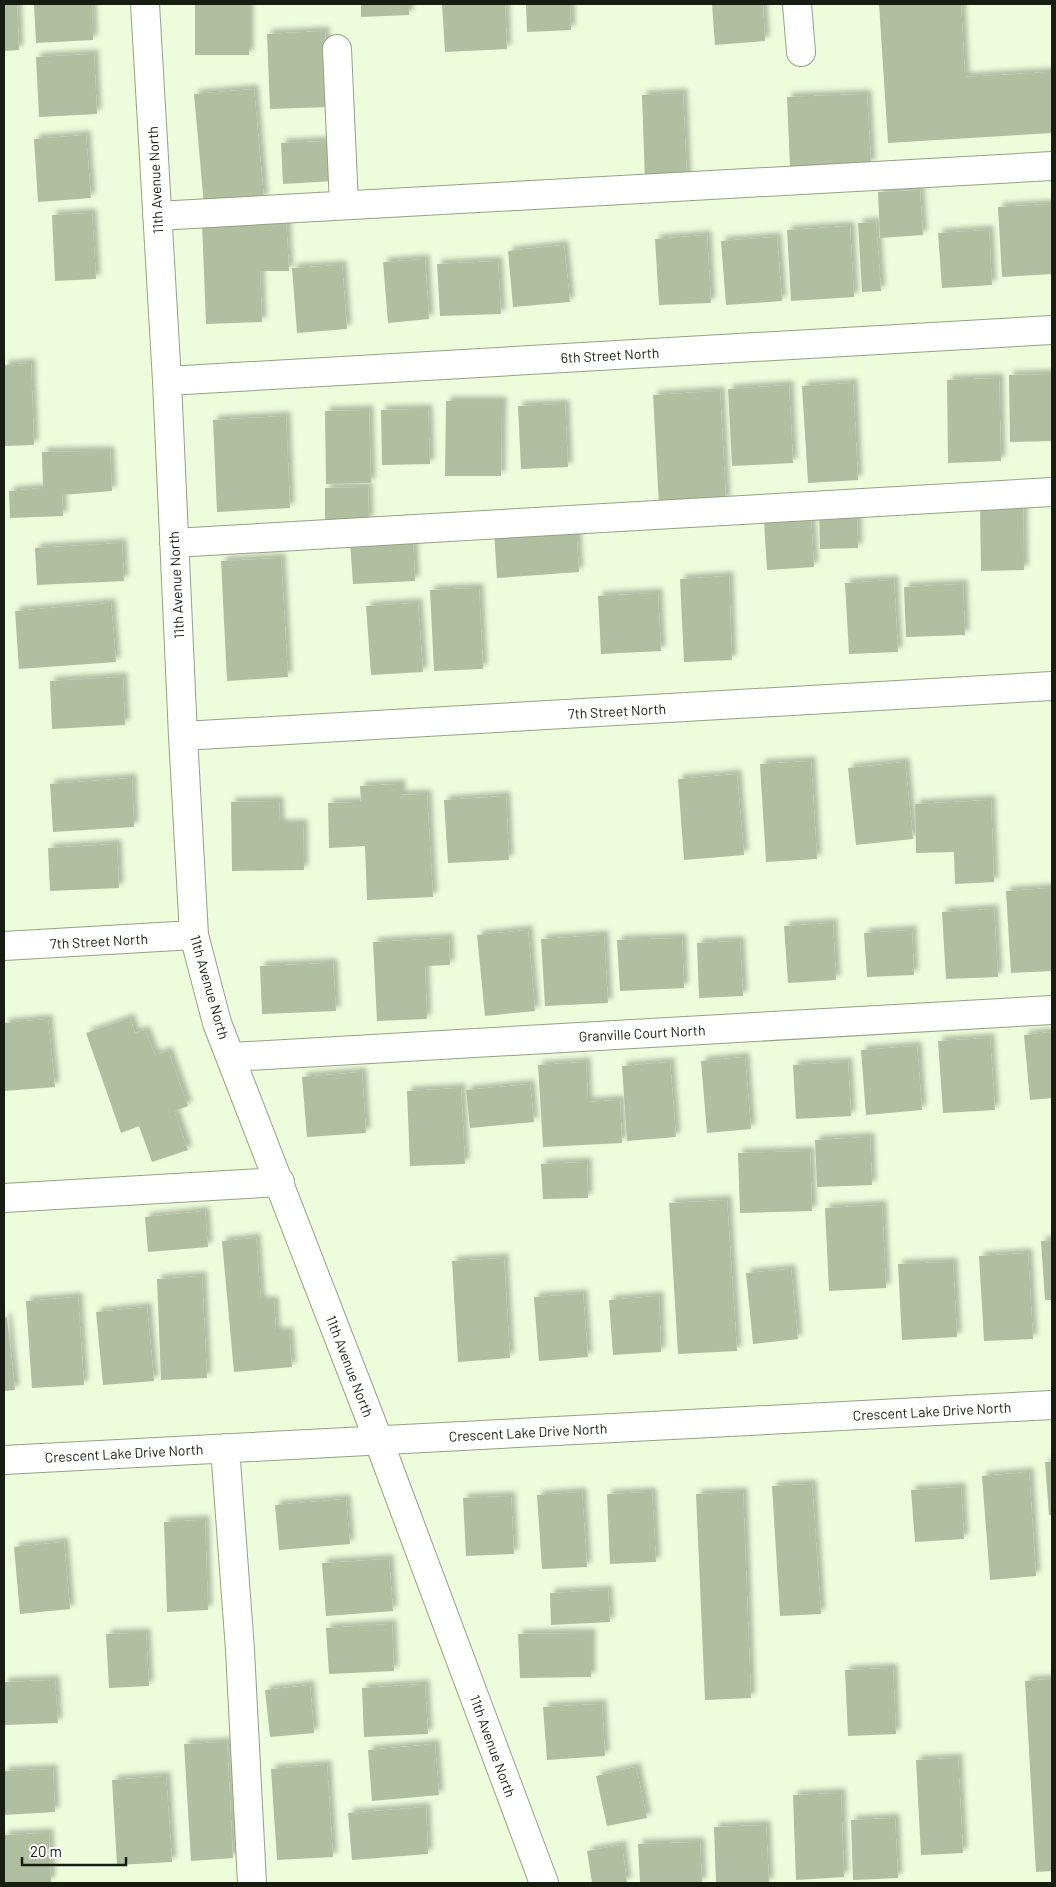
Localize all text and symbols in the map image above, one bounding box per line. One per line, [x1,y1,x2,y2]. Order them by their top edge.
street label: 11th Avenue North [144,126,166,234]
street label: 6th Street North [560,344,660,366]
street label: 11th Avenue North [165,531,187,639]
street label: 7th Street North [568,700,666,722]
street label: 7th Street North [50,930,148,952]
street label: 11th Avenue North [187,933,233,1041]
street label: Granville Court North [578,1021,706,1045]
street label: 11th Avenue North [323,1313,377,1419]
street label: Crescent Lake Drive North [852,1398,1012,1424]
street label: Crescent Lake Drive North [448,1419,608,1445]
street label: Crescent Lake Drive North [44,1440,204,1466]
street label: 11th Avenue North [467,1693,519,1799]
scale bar [22,1834,126,1866]
text: 20 m [30,1842,62,1860]

